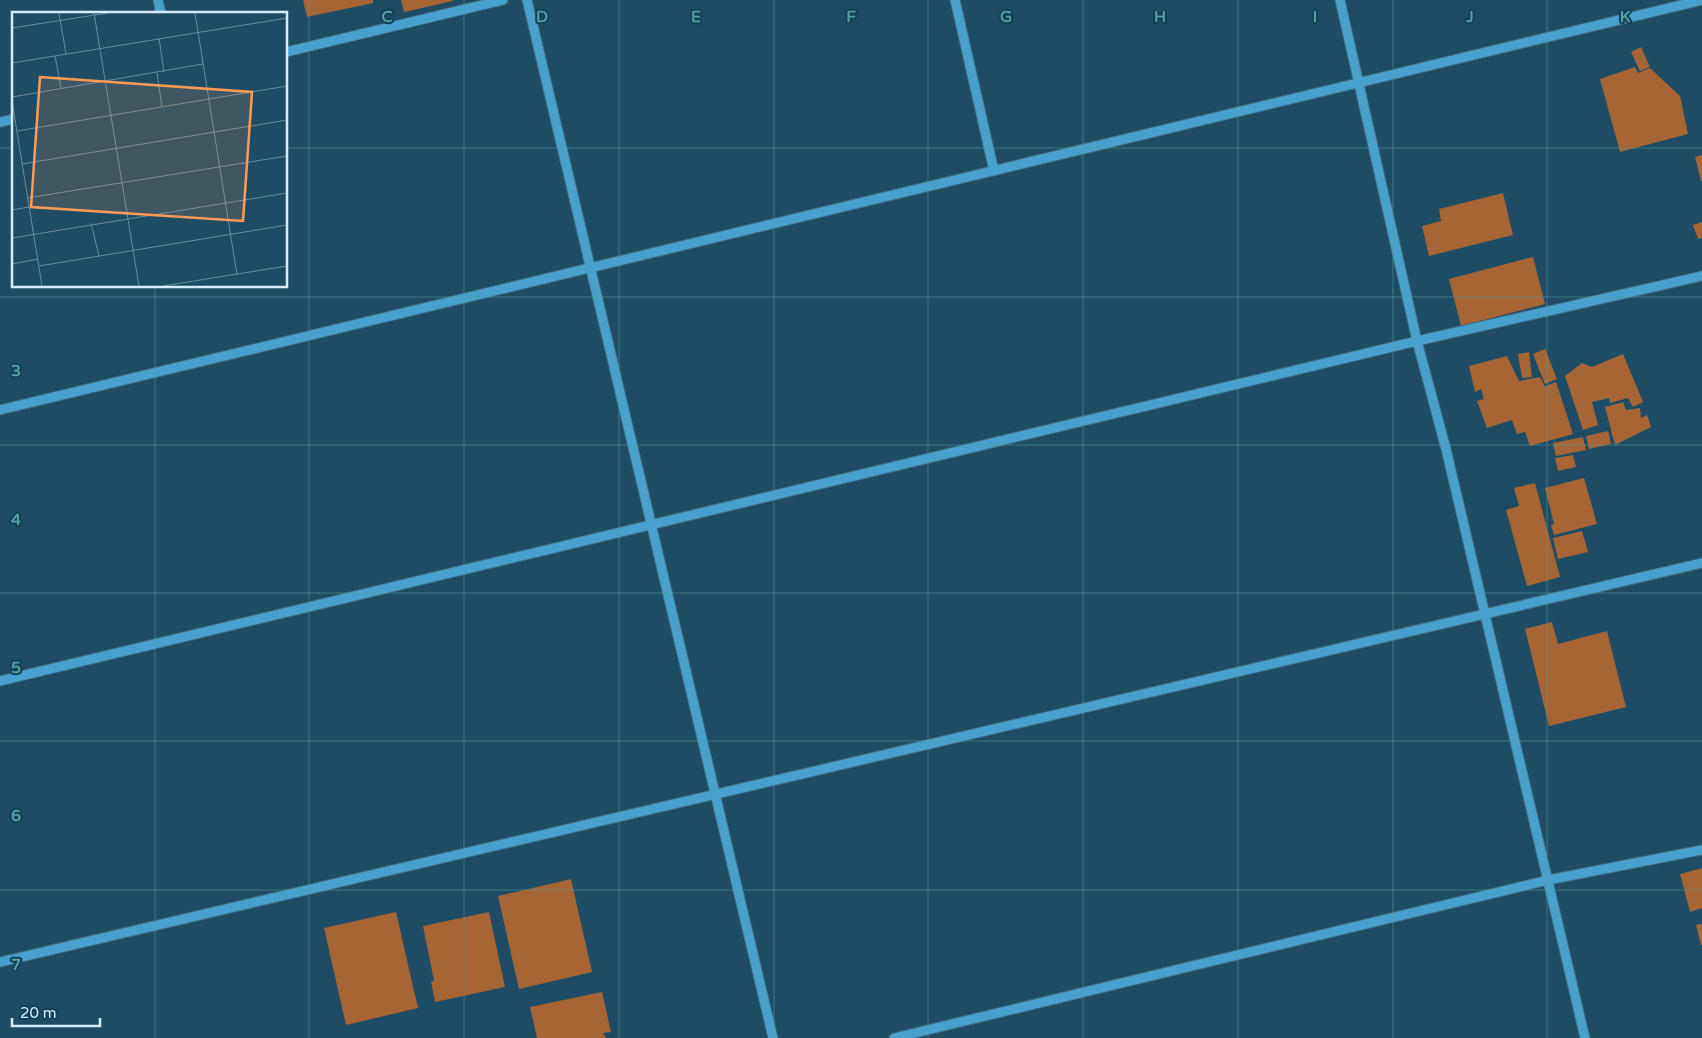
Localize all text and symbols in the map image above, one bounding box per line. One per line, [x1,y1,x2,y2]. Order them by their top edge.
text: C [381,7,393,27]
text: D [536,7,548,27]
text: E [691,7,701,27]
text: F [846,7,856,27]
text: G [1000,7,1012,27]
text: H [1154,7,1166,27]
text: I [1313,7,1317,27]
text: J [1465,7,1474,27]
text: K [1620,7,1631,27]
inset map [12,12,288,288]
text: 3 [11,361,21,381]
text: 4 [11,510,21,530]
text: 5 [11,658,21,678]
text: 6 [11,806,21,826]
text: 7 [11,955,21,975]
scale bar [12,996,100,1028]
text: 20 m [20,1004,57,1022]

